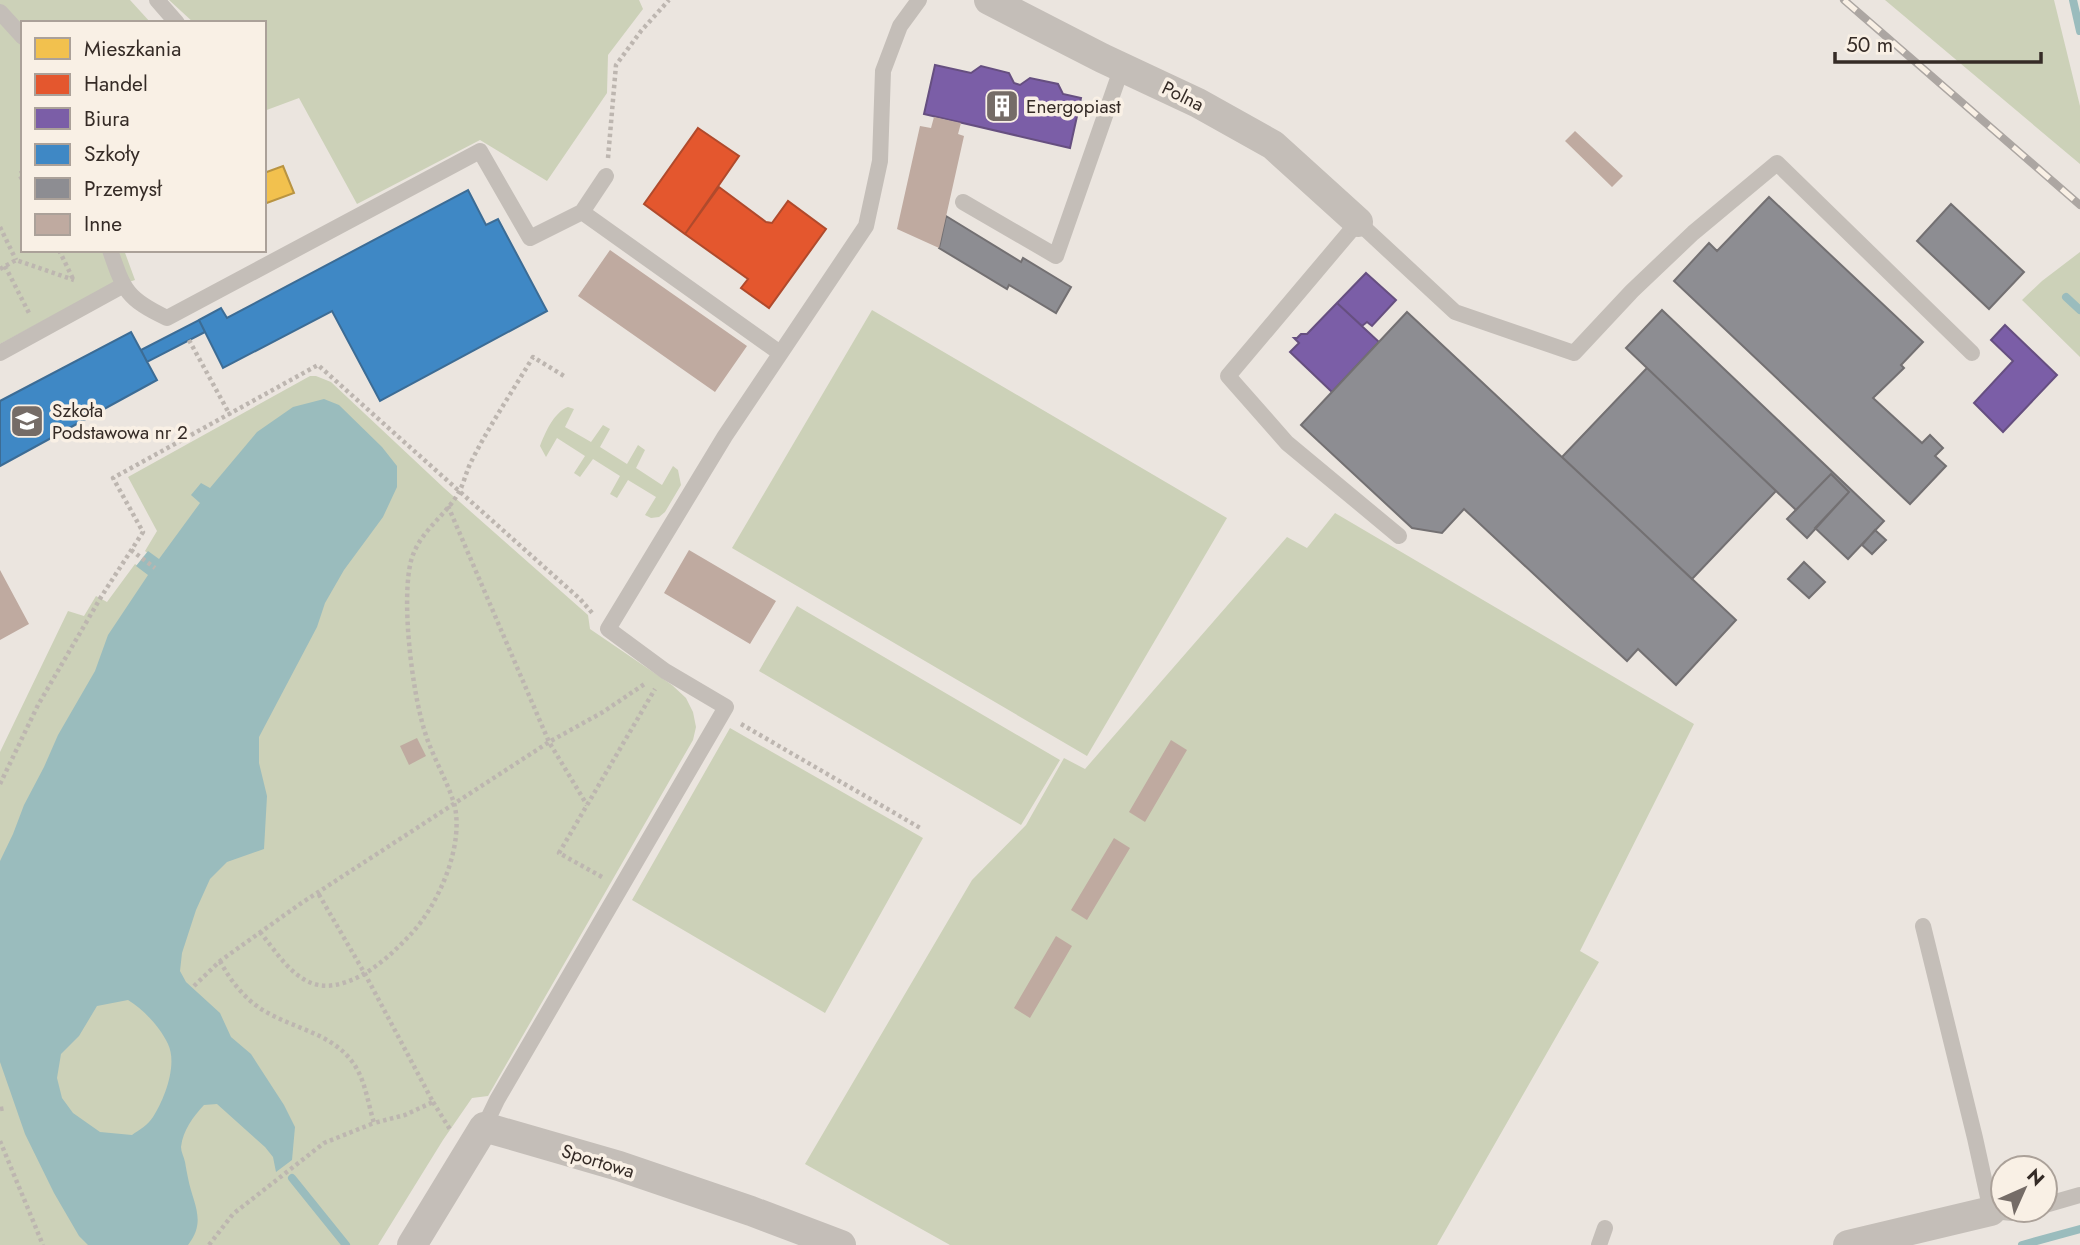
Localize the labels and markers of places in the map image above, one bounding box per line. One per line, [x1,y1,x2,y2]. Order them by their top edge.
building icon: Energopiast [983,87,1021,125]
place label: Energopiast [1026,93,1121,120]
place label: Szkoła Podstawowa nr 2 [52,397,188,446]
school or university icon: Szkoła Podstawowa nr 2 [8,402,46,440]

